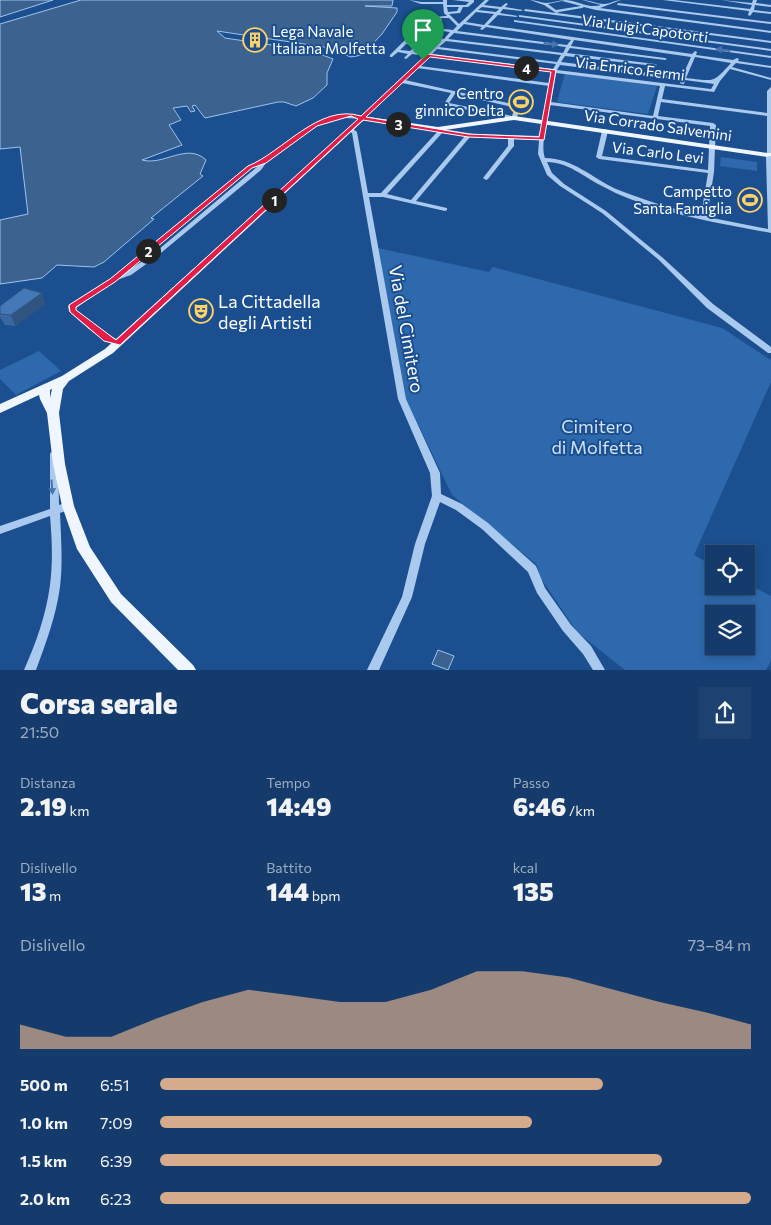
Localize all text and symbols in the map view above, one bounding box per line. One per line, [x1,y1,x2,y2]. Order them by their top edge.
pin [402,9,444,60]
street label: Via Luigi Capotorti [581,10,709,46]
icon: arrive [409,16,437,44]
place label: Lega Navale Italiana Molfetta [272,22,386,57]
building icon: Lega Navale Italiana Molfetta [242,27,268,53]
one-way arrow [544,40,560,48]
one-way arrow [714,46,730,54]
street label: Via Enrico Fermi [574,52,686,84]
pin: 4 [514,56,538,80]
text: 4 [522,60,531,77]
place label: Centro ginnico Delta [415,84,504,119]
sports icon: Centro ginnico Delta [508,89,534,115]
street label: Via Corrado Salvemini [583,106,733,144]
pin: 3 [386,112,410,136]
text: 3 [394,116,403,133]
street label: Via Carlo Levi [611,137,705,167]
place label: Campetto Santa Famiglia [633,182,732,217]
sports icon: Campetto Santa Famiglia [737,187,763,213]
pin: 1 [262,188,286,212]
text: 1 [271,192,278,209]
pin: 2 [136,238,160,264]
text: 2 [145,243,152,260]
street label: Via del Cimitero [385,263,429,395]
place label: La Cittadella degli Artisti [218,290,321,333]
theatre icon: La Cittadella degli Artisti [188,298,214,324]
park label: Cimitero di Molfetta [551,415,643,458]
one-way arrow [49,479,57,495]
map controls [705,545,755,655]
button: locate [705,545,755,595]
button: layers [705,605,755,655]
text: Corsa serale [20,686,177,720]
button: share [699,687,751,739]
text: 21:50 [20,722,59,741]
text: Distanza [20,774,76,791]
text: Tempo [266,774,310,791]
text: Passo [513,774,550,791]
text: 2.19 [20,791,67,821]
text: 14:49 [266,791,332,821]
text: 6:46 [513,791,566,821]
text: km [67,802,89,819]
text: /km [566,802,595,819]
text: Dislivello [20,859,77,876]
text: Battito [266,859,312,876]
text: kcal [513,859,538,876]
text: 13 [20,876,46,906]
text: 144 [266,876,309,906]
text: 135 [513,876,554,906]
text: m [46,887,61,904]
text: bpm [309,887,341,904]
text: Dislivello [20,935,85,954]
text: 73–84 m [688,935,751,954]
text: 500 m [20,1075,68,1094]
text: 6:51 [100,1075,130,1094]
text: 1.0 km [20,1113,68,1132]
text: 7:09 [100,1113,132,1132]
text: 1.5 km [20,1151,67,1170]
text: 6:39 [100,1151,132,1170]
text: 2.0 km [20,1189,70,1208]
text: 6:23 [100,1189,132,1208]

